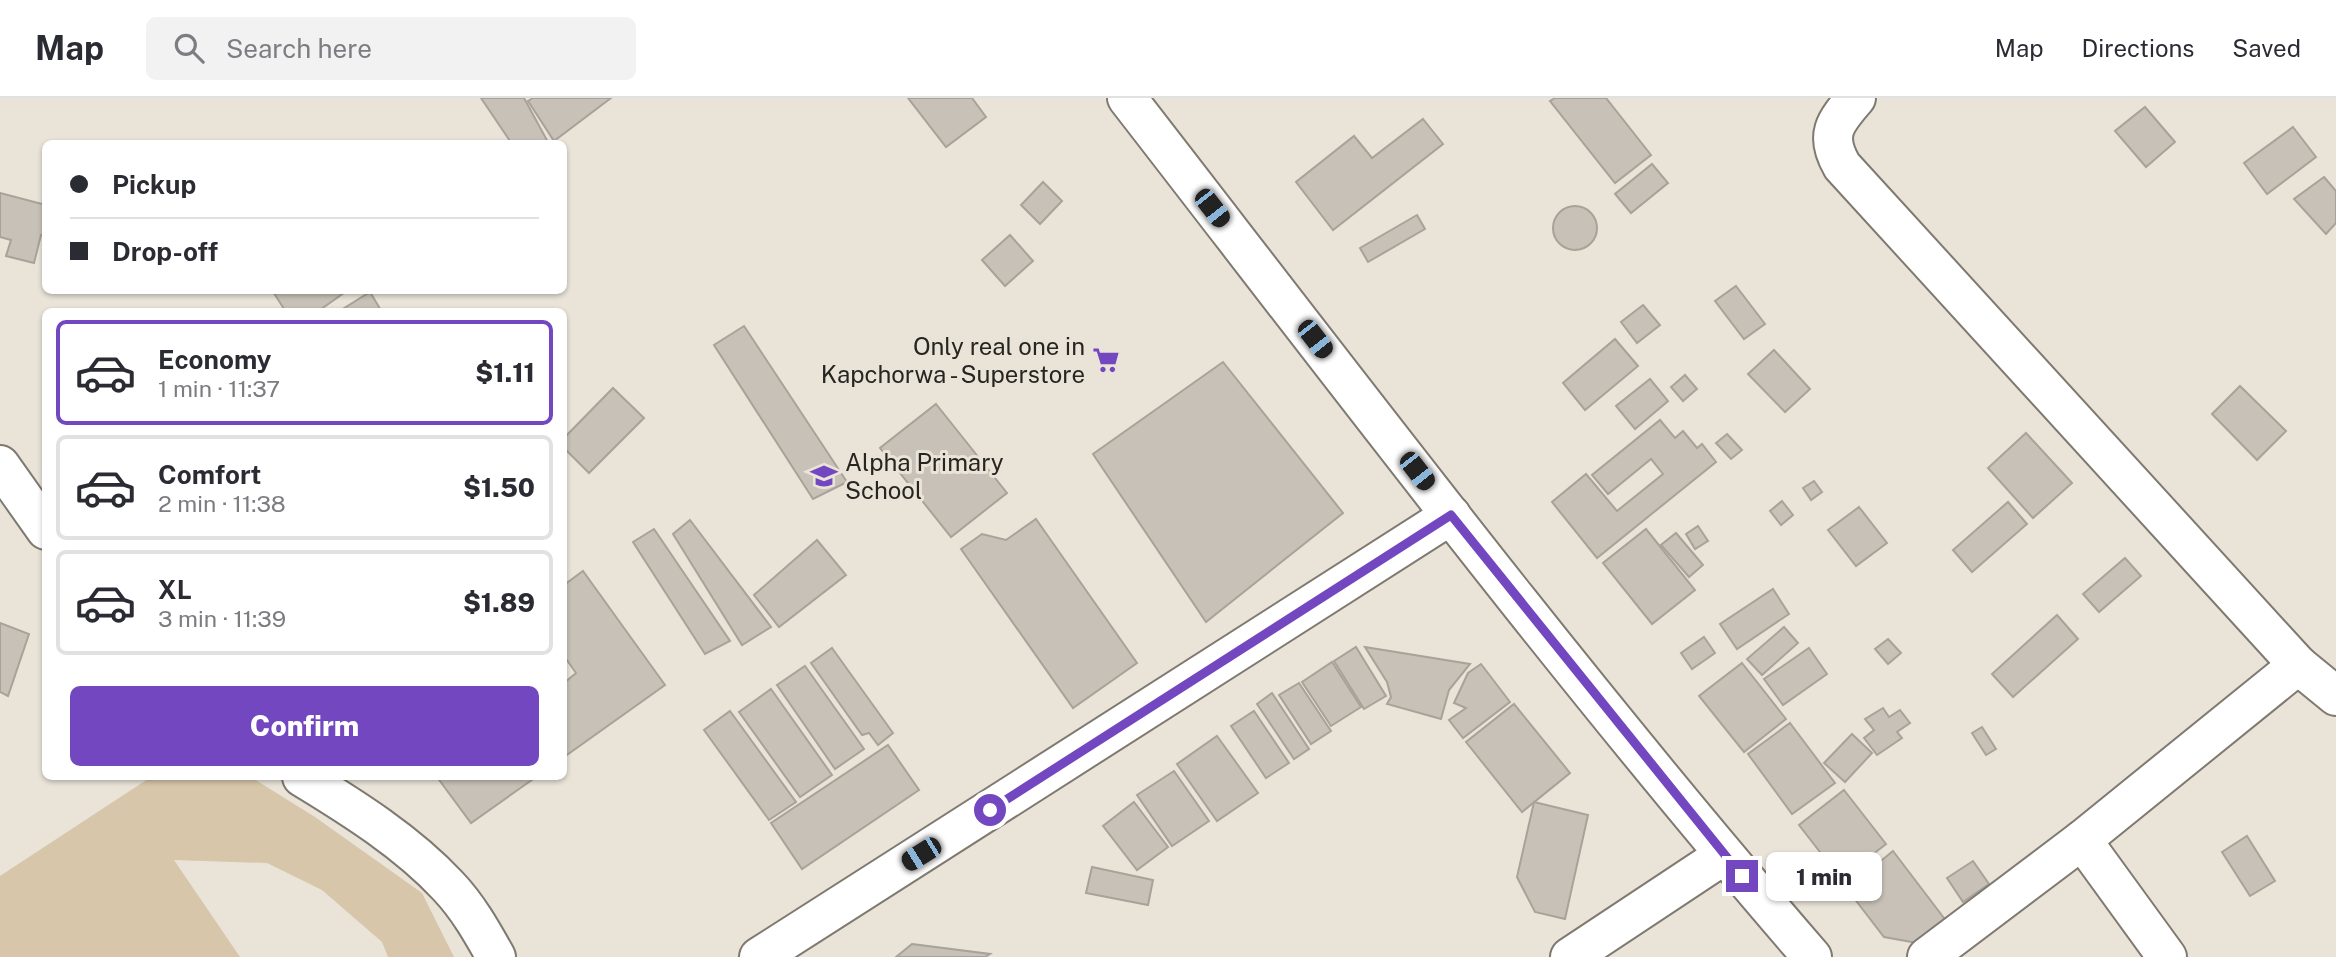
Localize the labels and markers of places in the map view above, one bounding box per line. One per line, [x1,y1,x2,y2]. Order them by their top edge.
place label: Only real one in Kapchorwa - Superstore [821,332,1085,388]
supermarket icon: Only real one in Kapchorwa - Superstore [1091,345,1121,375]
place label: Alpha Primary School [845,448,1004,504]
school or university icon: Alpha Primary School [809,461,839,491]

